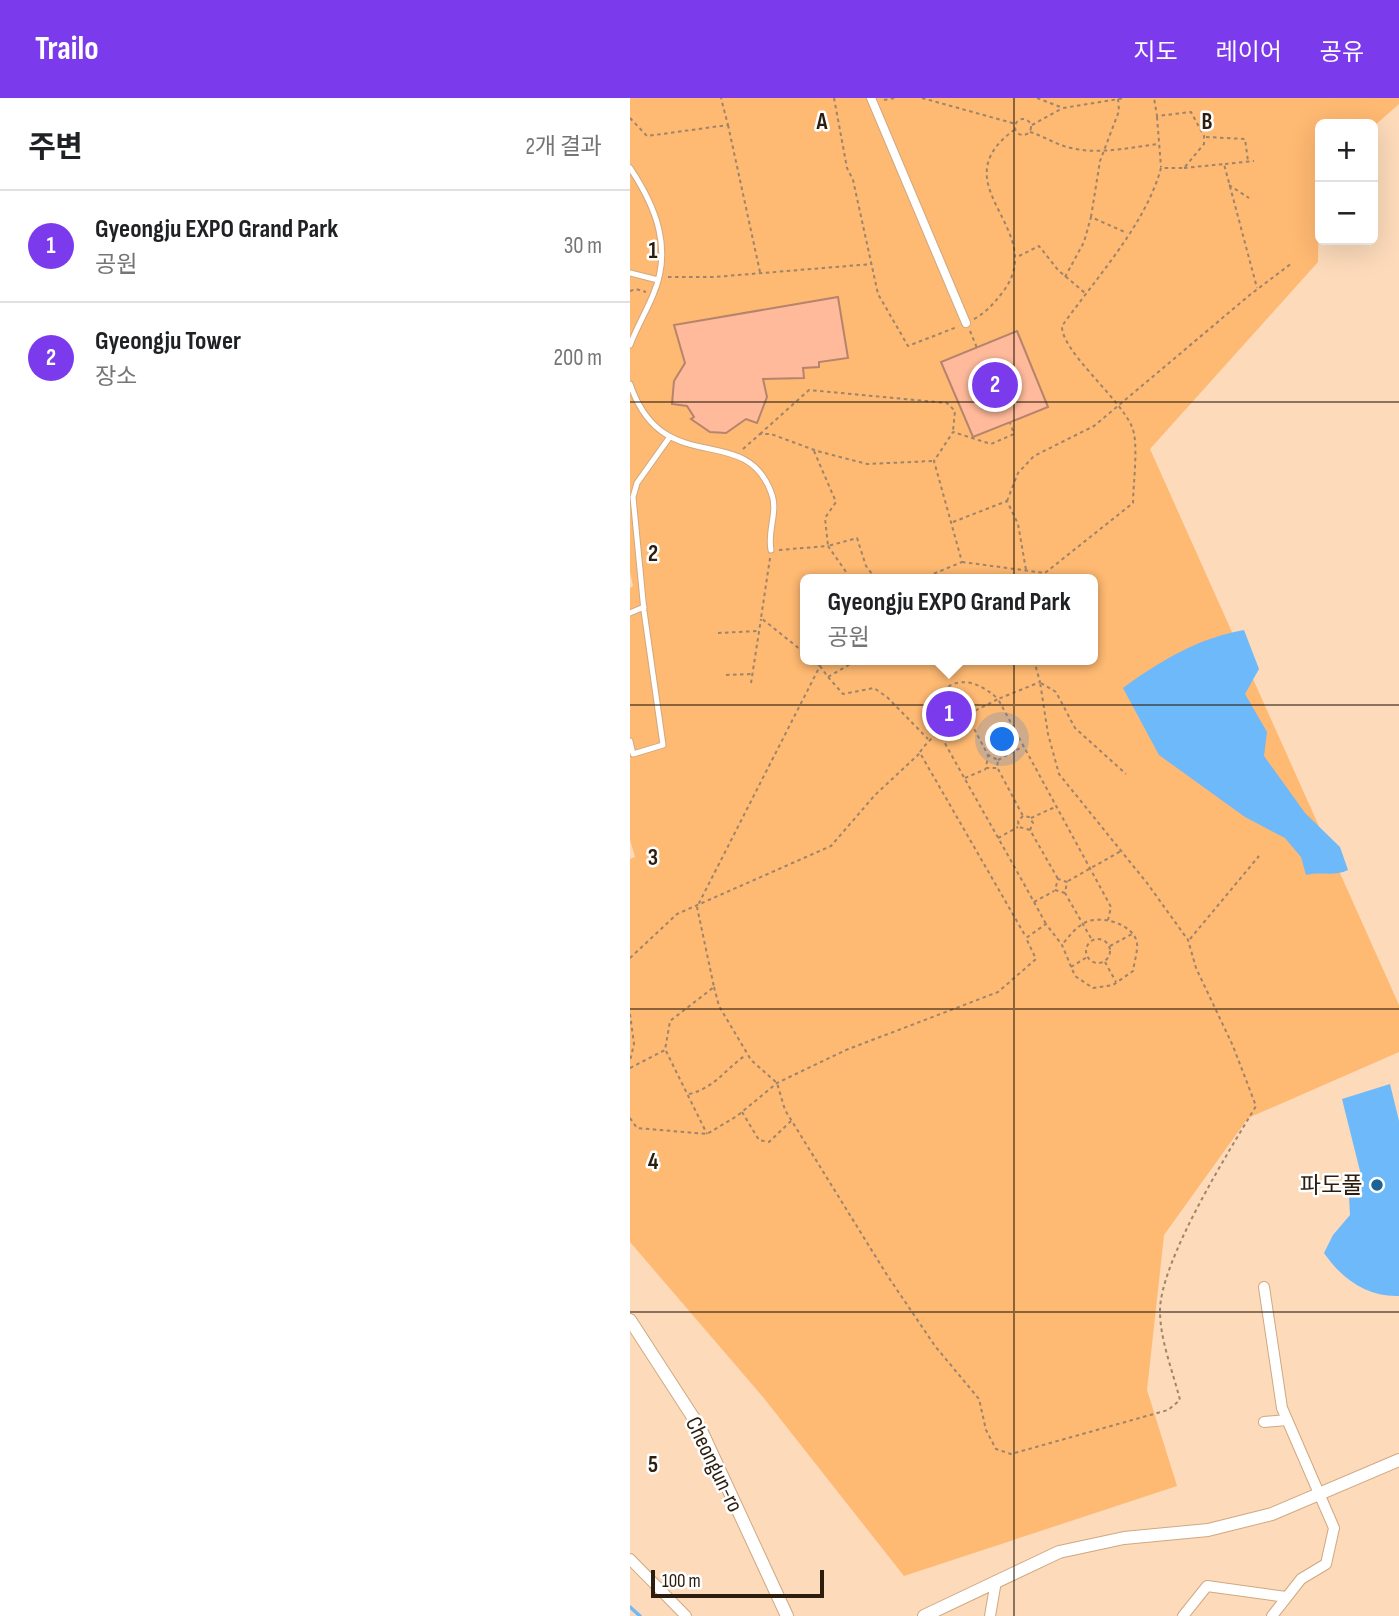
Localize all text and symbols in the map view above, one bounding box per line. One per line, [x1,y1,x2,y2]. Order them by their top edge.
text: Trailo [35,29,99,69]
text: 지도 [1133,38,1178,67]
text: 레이어 [1216,38,1282,67]
text: 공유 [1320,38,1364,67]
text: A [816,108,829,136]
text: B [1202,108,1213,136]
map controls [1315,119,1378,245]
button: + [1315,119,1378,182]
text: 주변 [28,130,83,166]
text: 2개 결과 [525,133,602,161]
button: − [1315,182,1378,245]
text: Gyeongju EXPO Grand Park [95,214,338,245]
text: 1 [46,232,56,260]
text: 30 m [564,232,602,260]
text: 1 [648,237,658,265]
text: 공원 [95,251,137,279]
text: Gyeongju Tower [95,326,241,357]
text: 2 [46,344,56,372]
text: 200 m [554,344,602,372]
pin: 2 [972,359,1018,411]
text: 장소 [95,363,137,391]
text: 2 [648,540,658,568]
popup [800,574,1098,665]
text: Gyeongju EXPO Grand Park [827,587,1071,618]
text: 공원 [827,624,870,652]
pin: 1 [926,688,972,740]
your location [985,722,1019,756]
text: 3 [648,844,658,872]
text: 4 [648,1148,659,1176]
place label: 파도풀 [1300,1172,1363,1200]
marker: 파도풀 [1369,1177,1385,1193]
street label: Cheongun-ro [679,1412,749,1517]
text: 5 [648,1451,658,1479]
scale bar [651,1567,824,1599]
text: 100 m [662,1570,701,1593]

